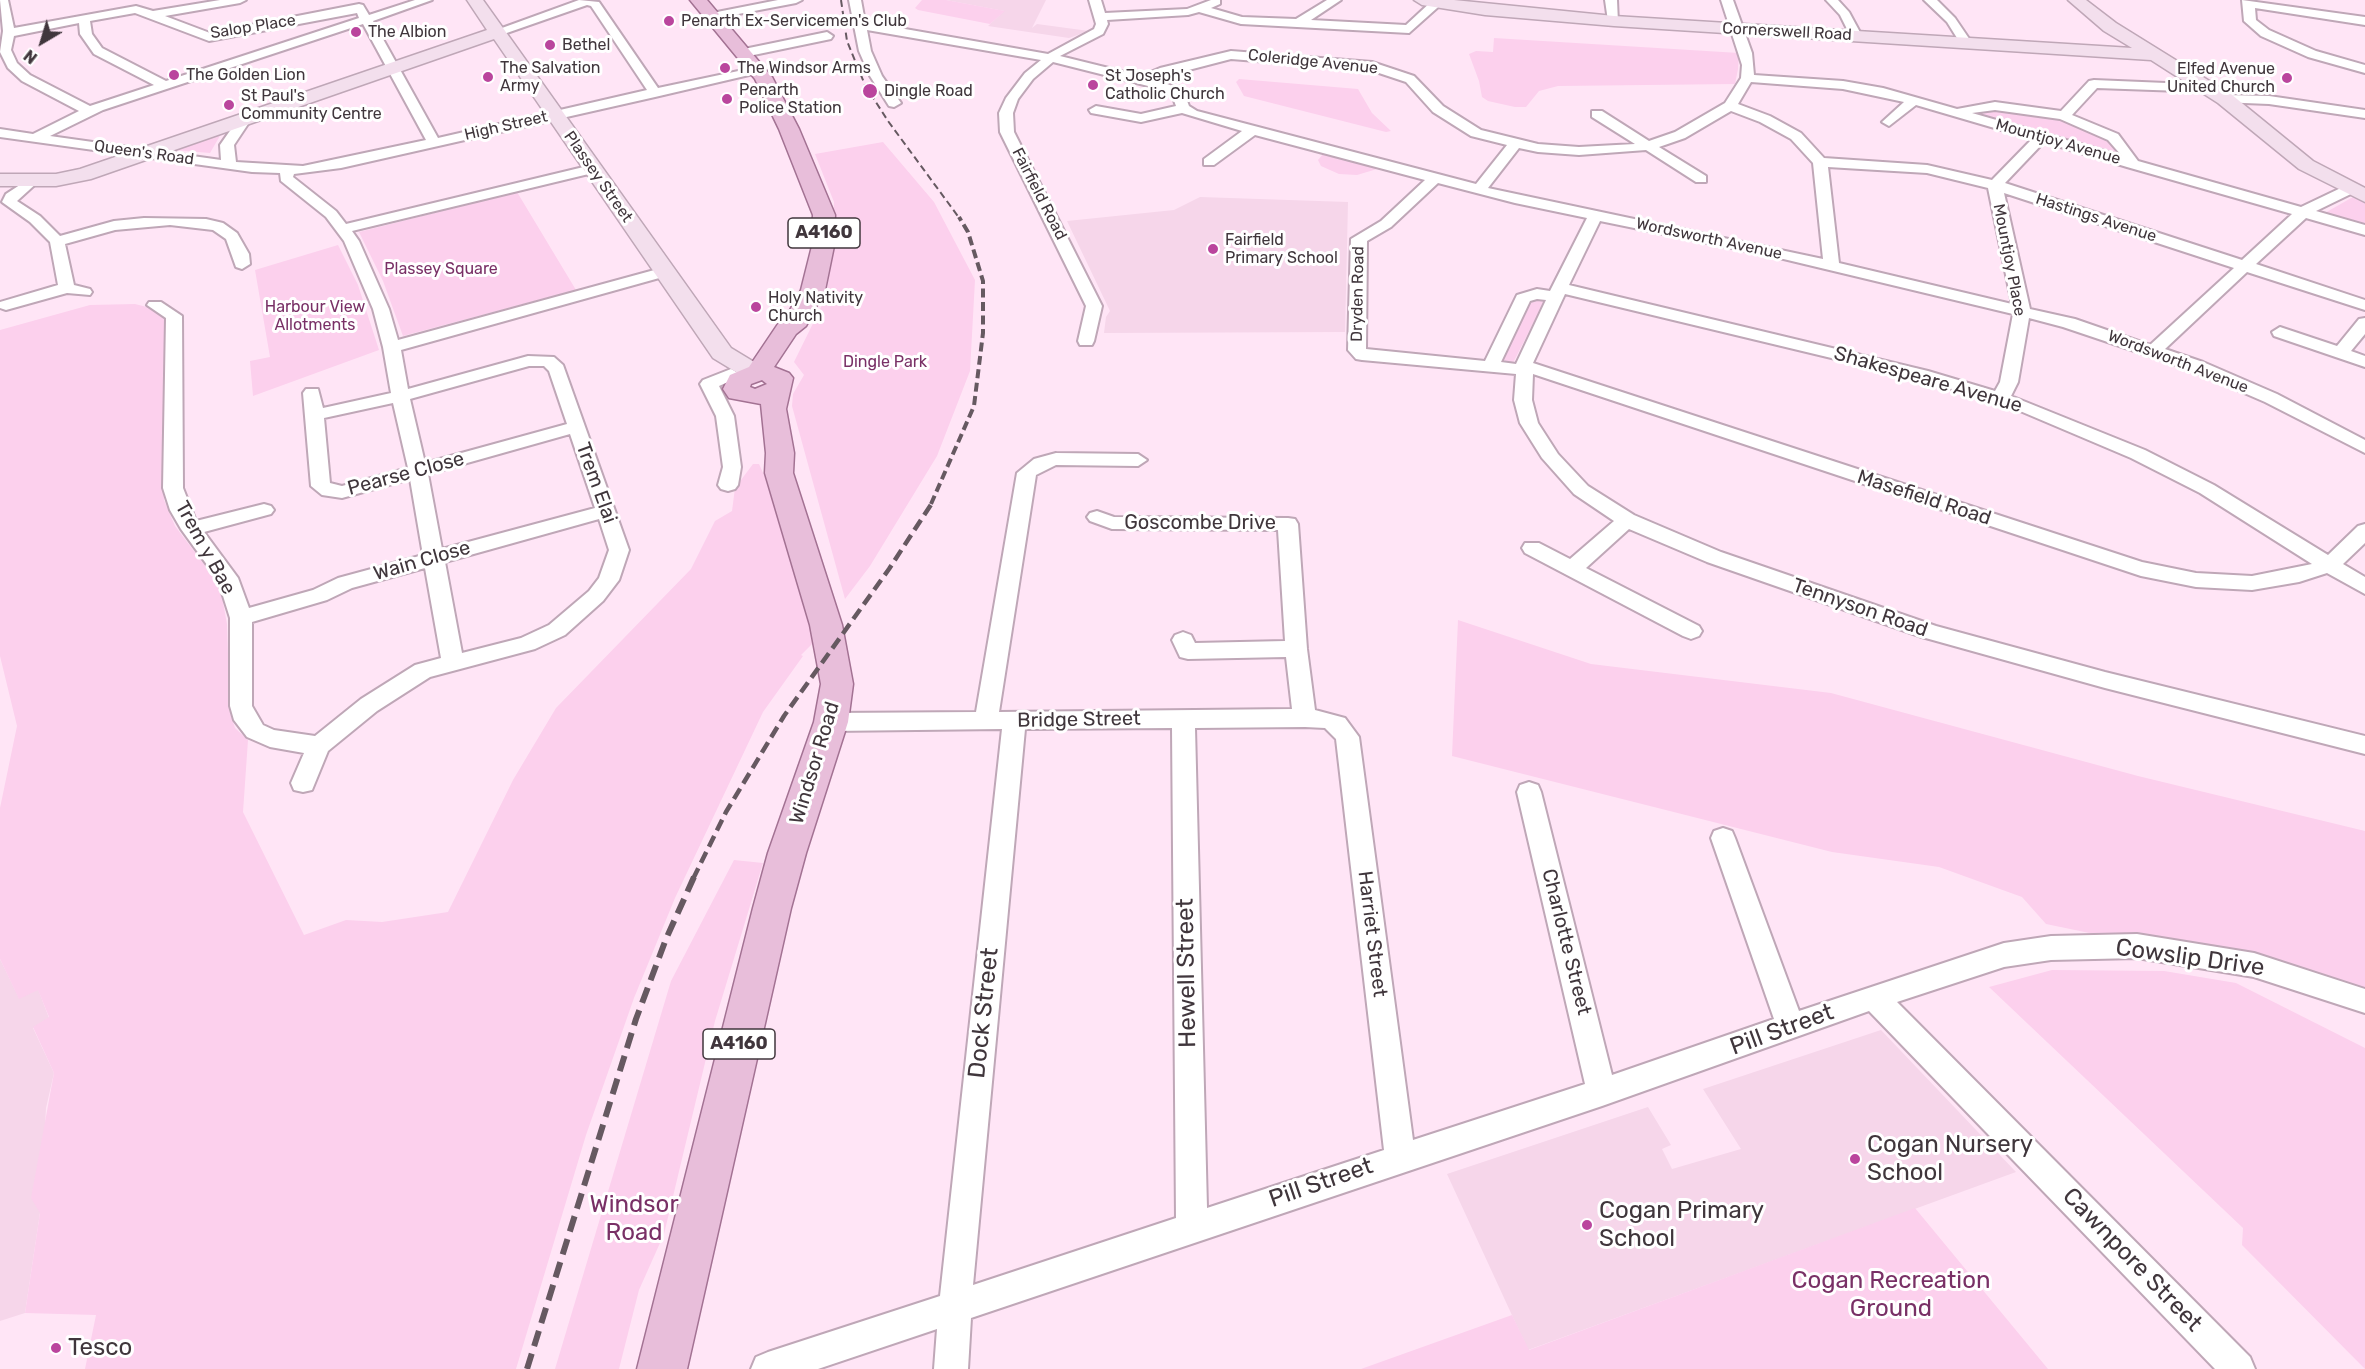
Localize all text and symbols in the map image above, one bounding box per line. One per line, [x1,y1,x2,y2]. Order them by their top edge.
street label: Salop Place [209,11,297,43]
place label: Penarth Ex-Servicemen's Club [681,11,907,31]
north arrow [12,12,72,72]
marker: Penarth Ex-Servicemen's Club [662,14,676,28]
street label: Cornerswell Road [1722,19,1852,45]
place label: The Albion [368,22,446,42]
marker: The Albion [349,25,363,39]
place label: Bethel [562,35,610,55]
marker: Bethel [543,38,557,52]
text: N [20,46,41,68]
street label: Coleridge Avenue [1247,46,1379,78]
place label: The Salvation Army [500,58,601,96]
place label: The Windsor Arms [737,58,871,78]
place label: Elfed Avenue United Church [2167,59,2275,97]
marker: The Windsor Arms [718,61,732,75]
place label: The Golden Lion [186,65,305,85]
place label: St Joseph's Catholic Church [1105,66,1225,104]
marker: The Golden Lion [167,68,181,82]
marker: The Salvation Army [481,70,495,84]
marker: Elfed Avenue United Church [2280,71,2294,85]
marker: St Joseph's Catholic Church [1086,78,1100,92]
place label: Penarth Police Station [739,80,842,118]
place label: Dingle Road [884,81,973,101]
marker: Dingle Road [861,82,879,100]
place label: St Paul's Community Centre [241,86,382,124]
marker: Penarth Police Station [720,92,734,106]
marker: St Paul's Community Centre [222,98,236,112]
street label: High Street [463,107,549,145]
street label: Mountjoy Avenue [1993,115,2123,169]
street label: Plassey Street [559,128,637,226]
street label: Queen's Road [93,136,195,170]
street label: Fairfield Road [1008,145,1070,243]
street label: Hastings Avenue [2033,189,2159,247]
street label: Mountjoy Place [1989,202,2029,318]
street label: Wordsworth Avenue [1634,214,1784,264]
road number: A4160 [788,218,860,248]
place label: Fairfield Primary School [1225,230,1338,268]
marker: Fairfield Primary School [1206,242,1220,256]
street label: Dryden Road [1348,246,1368,342]
park label: Plassey Square [384,259,498,279]
place label: Holy Nativity Church [768,288,863,326]
park label: Harbour View Allotments [265,297,365,335]
marker: Holy Nativity Church [749,300,763,314]
street label: Wordsworth Avenue [2105,326,2251,398]
street label: Shakespeare Avenue [1831,342,2025,418]
park label: Dingle Park [843,352,927,372]
street label: Trem Elai [570,439,622,527]
street label: Pearse Close [345,447,467,501]
street label: Masefield Road [1854,465,1994,531]
street label: Trem y Bae [170,497,240,599]
street label: Goscombe Drive [1124,511,1276,535]
street label: Wain Close [371,536,473,586]
street label: Tennyson Road [1789,574,1931,642]
street label: Windsor Road [785,699,845,827]
street label: Bridge Street [1017,707,1141,733]
street label: Charlotte Street [1536,866,1596,1018]
street label: Harriet Street [1352,869,1392,999]
street label: Hewell Street [1171,898,1203,1048]
street label: Cowslip Drive [2114,933,2266,983]
street label: Dock Street [963,946,1005,1080]
street label: Pill Street [1726,998,1838,1062]
road number: A4160 [703,1029,775,1059]
place label: Cogan Nursery School [1867,1131,2033,1187]
street label: Pill Street [1265,1152,1377,1214]
marker: Cogan Nursery School [1848,1152,1862,1166]
street label: Cawnpore Street [2056,1182,2208,1338]
park label: Windsor Road [590,1191,678,1247]
place label: Cogan Primary School [1599,1197,1764,1253]
marker: Cogan Primary School [1580,1218,1594,1232]
park label: Cogan Recreation Ground [1792,1267,1990,1323]
place label: Tesco [68,1334,132,1362]
marker: Tesco [49,1341,63,1355]

